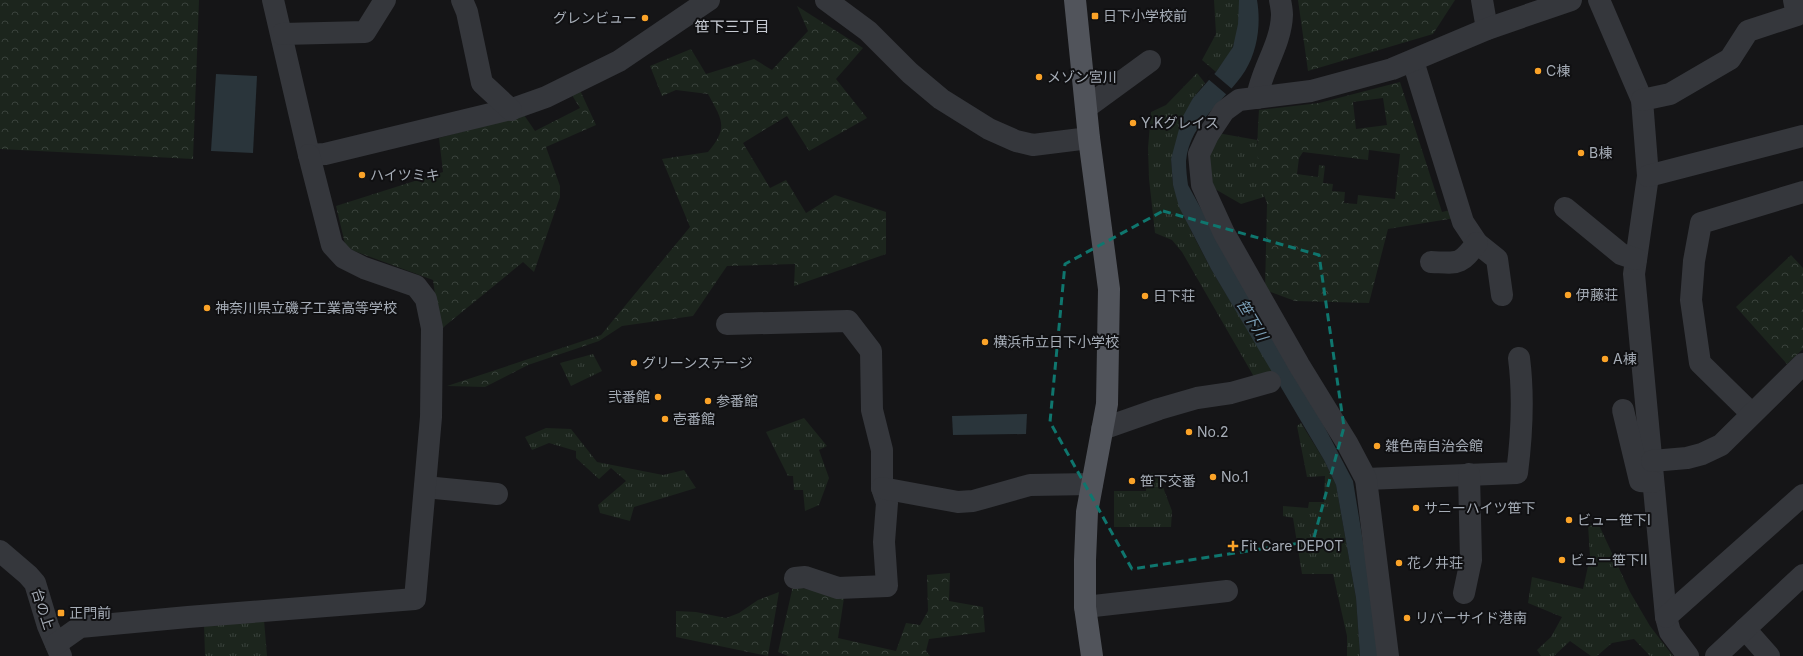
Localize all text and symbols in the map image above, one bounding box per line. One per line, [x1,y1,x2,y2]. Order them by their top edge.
place label: 日下小学校前 [1103,7,1187,24]
place label: グレンビュー [553,9,637,26]
marker: 日下小学校前 [1090,11,1100,21]
marker: グレンビュー [640,13,650,23]
district label: 笹下三丁目 [694,17,770,36]
place label: C棟 [1546,62,1570,79]
marker: C棟 [1533,66,1543,76]
place label: メゾン宮川 [1047,68,1117,85]
marker: メゾン宮川 [1034,72,1044,82]
place label: Y.Kグレイス [1141,114,1219,131]
marker: Y.Kグレイス [1128,118,1138,128]
place label: B棟 [1589,144,1612,161]
marker: B棟 [1576,148,1586,158]
place label: ハイツミキ [370,166,440,183]
marker: ハイツミキ [357,170,367,180]
place label: 伊藤荘 [1576,286,1618,303]
place label: 日下荘 [1153,287,1195,304]
marker: 伊藤荘 [1563,290,1573,300]
marker: 日下荘 [1140,291,1150,301]
water label: 笹下川 [1233,296,1273,346]
place label: 神奈川県立磯子工業高等学校 [215,299,397,316]
marker: 神奈川県立磯子工業高等学校 [202,303,212,313]
place label: 横浜市立日下小学校 [993,333,1119,350]
marker: 横浜市立日下小学校 [980,337,990,347]
place label: A棟 [1613,350,1637,367]
place label: グリーンステージ [642,354,753,371]
marker: A棟 [1600,354,1610,364]
marker: グリーンステージ [629,358,639,368]
place label: 弐番館 [608,388,650,405]
marker: 弐番館 [653,392,663,402]
place label: 参番館 [716,392,758,409]
marker: 参番館 [703,396,713,406]
place label: 壱番館 [673,410,715,427]
marker: 壱番館 [660,414,670,424]
place label: No.2 [1197,423,1229,440]
marker: No.2 [1184,427,1194,437]
place label: 雑色南自治会館 [1385,437,1483,454]
marker: 雑色南自治会館 [1372,441,1382,451]
place label: No.1 [1221,468,1248,485]
place label: 笹下交番 [1140,472,1196,489]
marker: No.1 [1208,472,1218,482]
marker: 笹下交番 [1127,476,1137,486]
place label: サニーハイツ笹下 [1424,499,1535,516]
marker: サニーハイツ笹下 [1411,503,1421,513]
place label: ビュー笹下Ⅰ [1577,511,1651,528]
marker: ビュー笹下Ⅰ [1564,515,1574,525]
place label: Fit Care DEPOT [1241,537,1343,554]
marker: Fit Care DEPOT [1228,541,1238,551]
place label: ビュー笹下Ⅱ [1570,551,1648,568]
place label: 花ノ井荘 [1407,554,1463,571]
marker: ビュー笹下Ⅱ [1557,555,1567,565]
marker: 花ノ井荘 [1394,558,1404,568]
street label: 台の上 [29,586,58,631]
place label: 正門前 [69,604,111,621]
marker: 正門前 [56,608,66,618]
place label: リバーサイド港南 [1415,609,1527,626]
marker: リバーサイド港南 [1402,613,1412,623]

